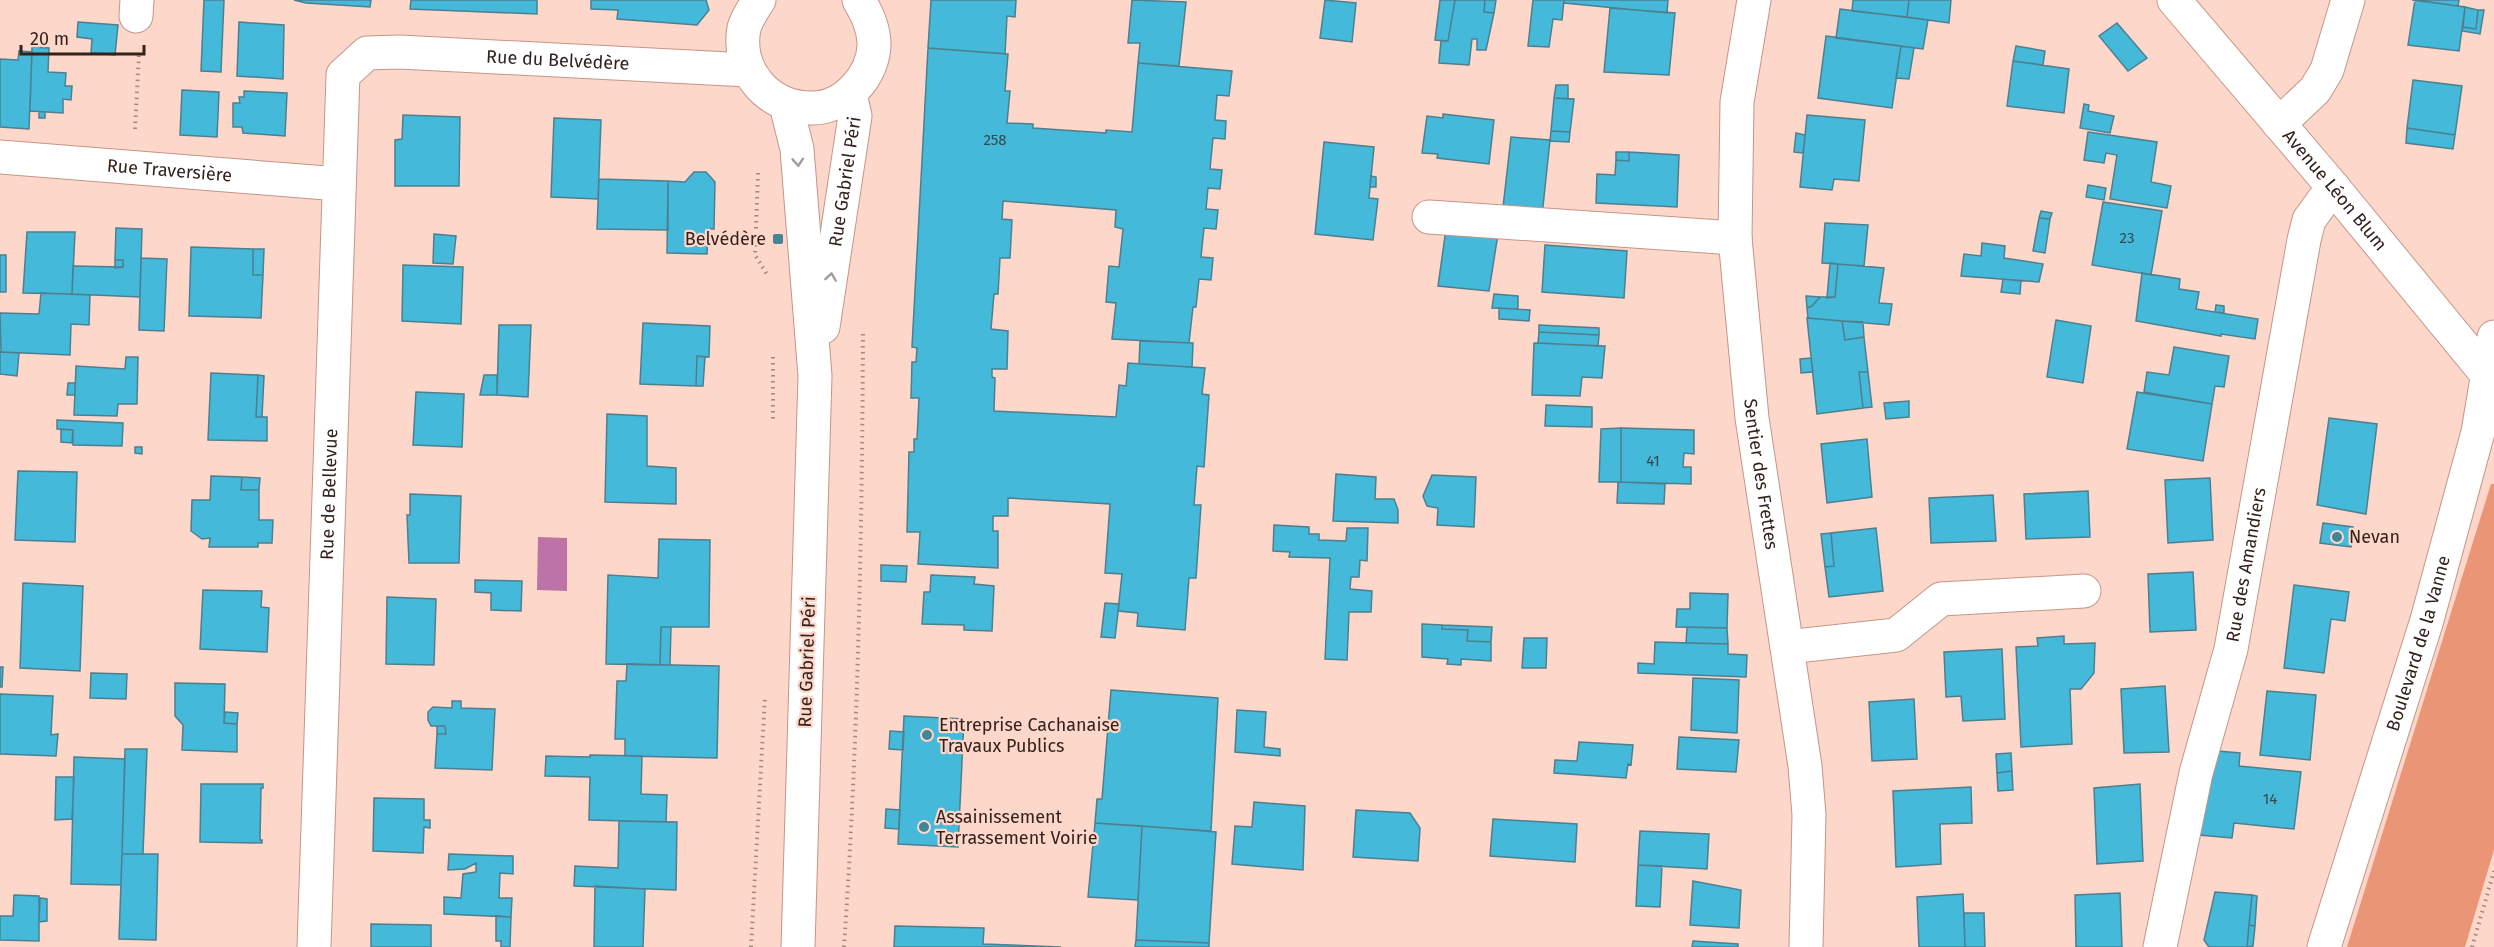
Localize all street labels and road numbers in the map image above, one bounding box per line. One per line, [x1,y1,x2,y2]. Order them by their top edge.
street label: Rue du Belvédère [486,45,630,75]
street label: Rue Gabriel Péri [824,115,866,248]
street label: Avenue Léon Blum [2278,125,2392,255]
street label: Rue Traversière [106,155,233,186]
street label: Sentier des Frettes [1739,398,1783,551]
street label: Rue de Bellevue [316,428,342,560]
street label: Rue des Amandiers [2221,486,2271,644]
street label: Boulevard de la Vanne [2382,553,2455,734]
street label: Rue Gabriel Péri [794,596,820,728]

